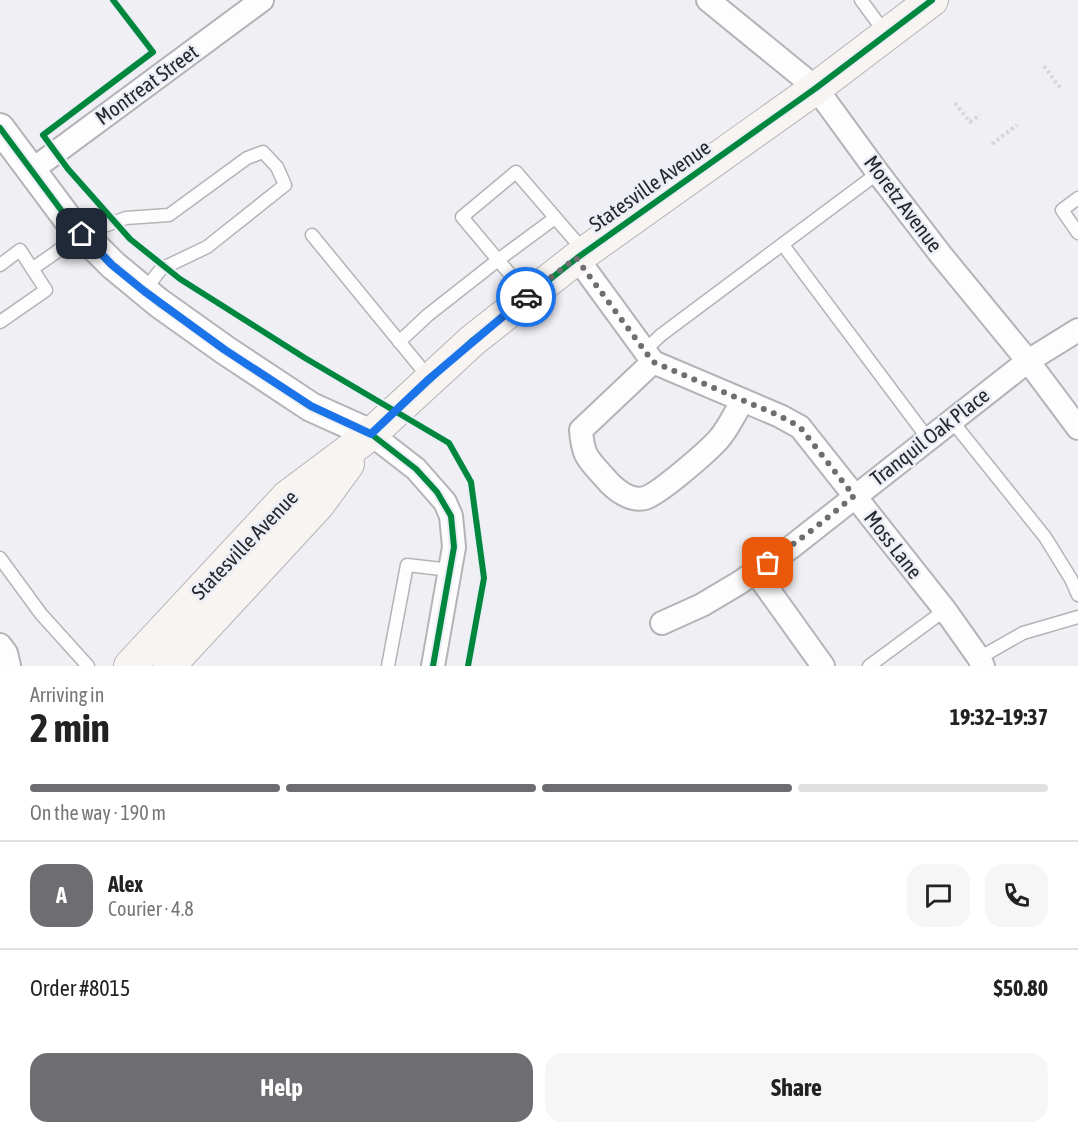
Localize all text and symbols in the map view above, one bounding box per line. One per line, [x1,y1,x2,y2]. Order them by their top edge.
street label: Montreat Street [91,39,202,129]
street label: Statesville Avenue [584,135,715,236]
street label: Moretz Avenue [860,151,948,256]
pin [56,208,107,259]
icon: home [65,217,98,250]
courier [496,267,556,327]
icon: car [510,281,543,314]
street label: Tranquil Oak Place [865,382,994,490]
street label: Statesville Avenue [186,485,302,604]
street label: Moss Lane [860,506,928,583]
pin [742,537,793,588]
icon: bag [751,546,784,579]
text: Arriving in [30,683,104,706]
text: 19:32–19:37 [950,704,1048,730]
text: 2 min [30,706,110,750]
text: On the way · 190 m [30,801,166,824]
button: chat [907,864,970,927]
button: phone [985,864,1048,927]
text: Alex [108,871,143,897]
text: A [56,882,67,908]
text: Courier · 4.8 [108,897,194,920]
text: Order #8015 [30,975,130,1001]
text: $50.80 [993,975,1048,1001]
button: Help [30,1053,533,1122]
button: Share [545,1053,1048,1122]

